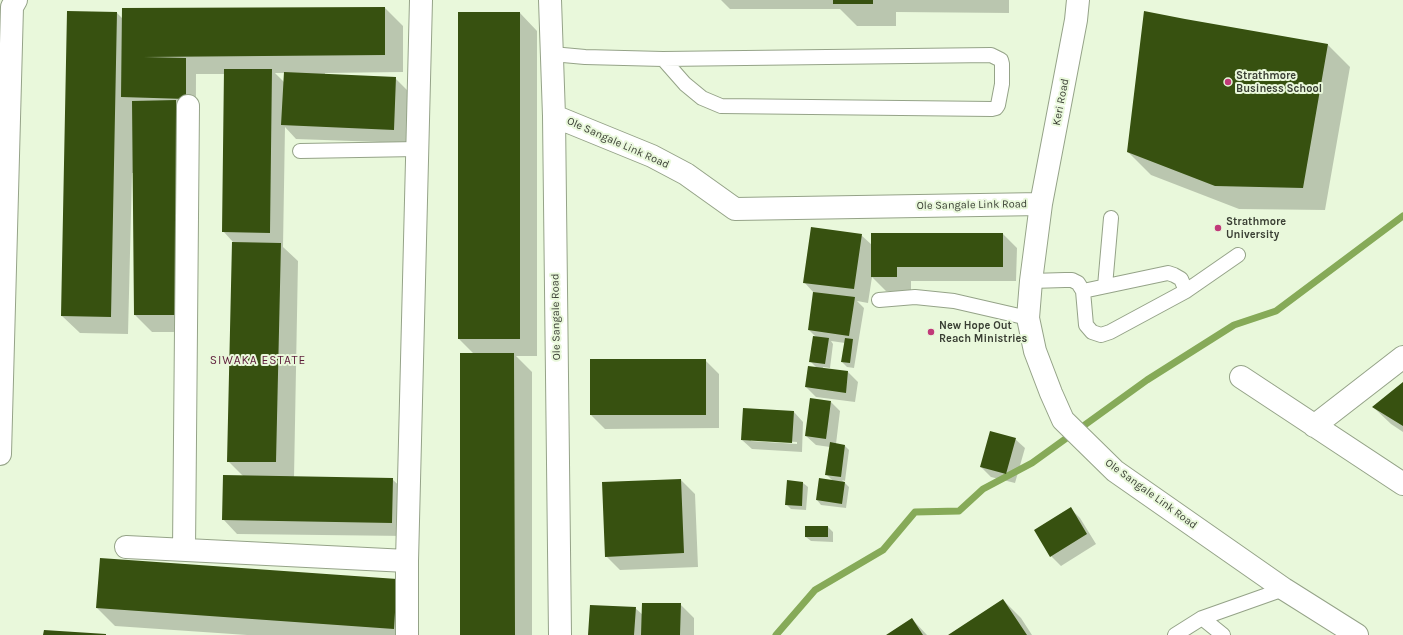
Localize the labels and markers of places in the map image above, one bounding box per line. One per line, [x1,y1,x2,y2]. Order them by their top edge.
place label: Strathmore Business School [1236,69,1322,95]
marker: Strathmore Business School [1223,77,1233,87]
place label: Strathmore University [1226,215,1286,241]
marker: Strathmore University [1213,223,1223,233]
place label: New Hope Out Reach Ministries [939,319,1027,345]
marker: New Hope Out Reach Ministries [926,327,936,337]

